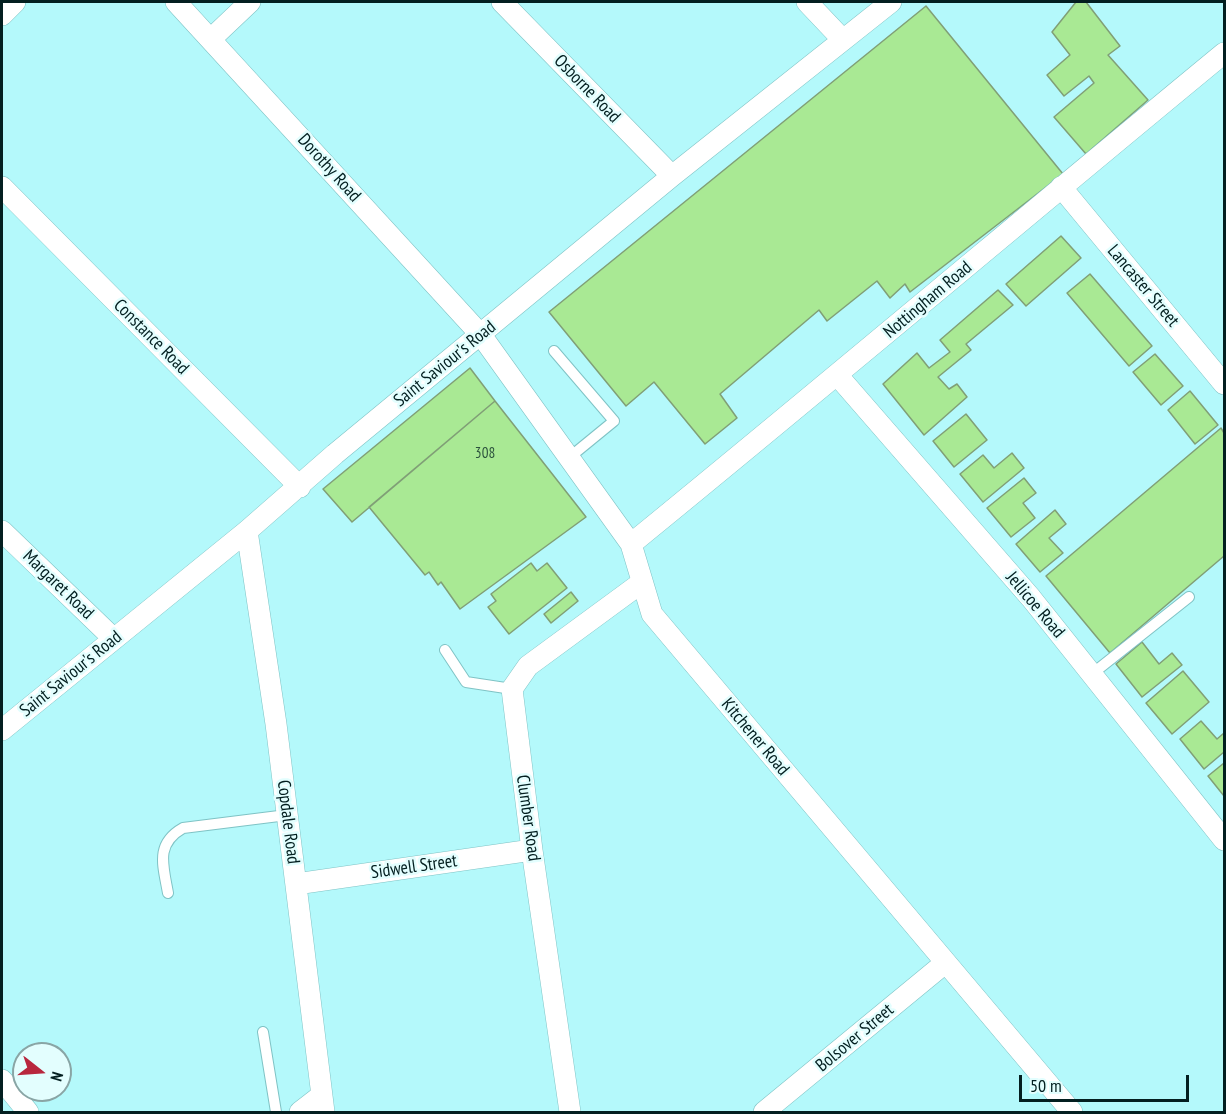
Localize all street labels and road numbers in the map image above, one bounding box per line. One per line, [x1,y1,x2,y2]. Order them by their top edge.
street label: Osborne Road [549,50,625,128]
street label: Dorothy Road [293,130,365,206]
street label: Lancaster Street [1103,241,1183,331]
street label: Nottingham Road [880,257,976,343]
street label: Constance Road [109,295,193,379]
street label: Saint Saviour's Road [390,316,500,412]
street label: Margaret Road [18,546,98,624]
street label: Jellicoe Road [1001,567,1069,643]
street label: Saint Saviour's Road [16,626,126,722]
street label: Kitchener Road [716,694,794,780]
street label: Clumber Road [511,774,545,862]
street label: Copdale Road [272,779,304,865]
street label: Sidwell Street [370,850,458,884]
street label: Bolsover Street [812,999,898,1077]

